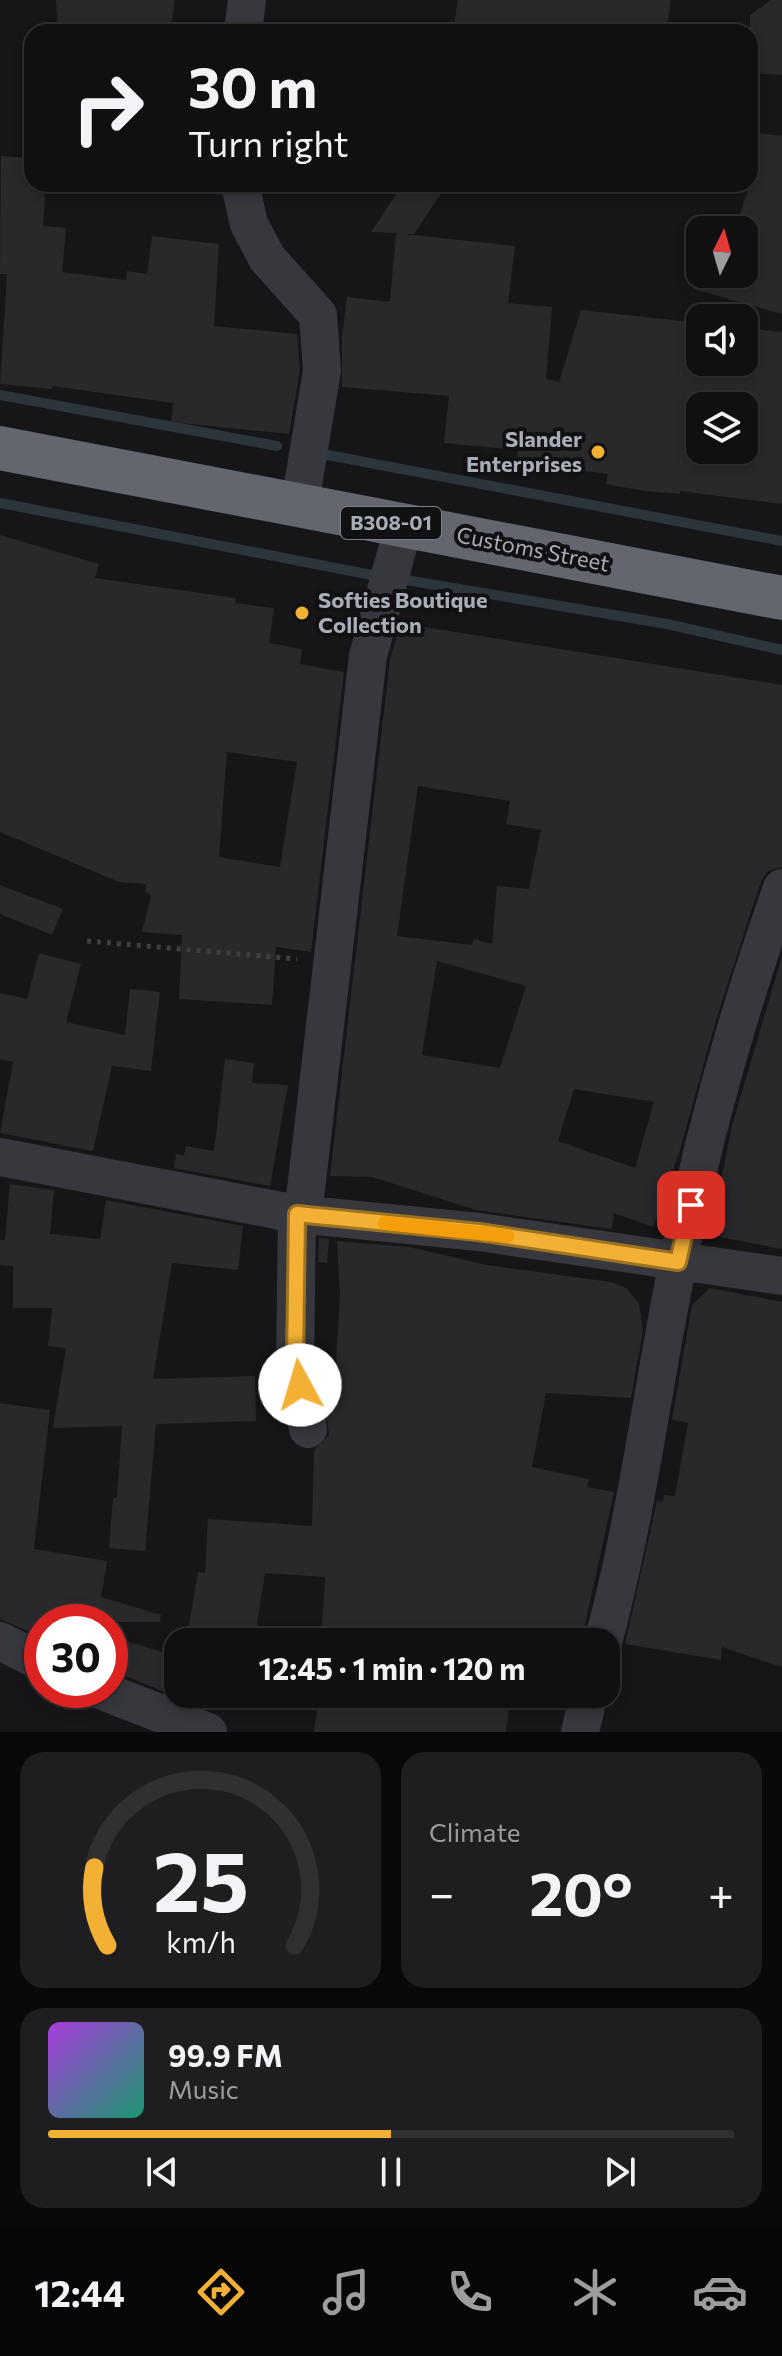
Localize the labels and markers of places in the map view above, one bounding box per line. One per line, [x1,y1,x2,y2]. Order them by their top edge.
place label: Slander Enterprises [466,425,582,477]
marker: Slander Enterprises [589,443,607,461]
place label: Softies Boutique Collection [318,586,488,638]
marker: Softies Boutique Collection [293,604,311,622]
pin [657,1171,725,1239]

